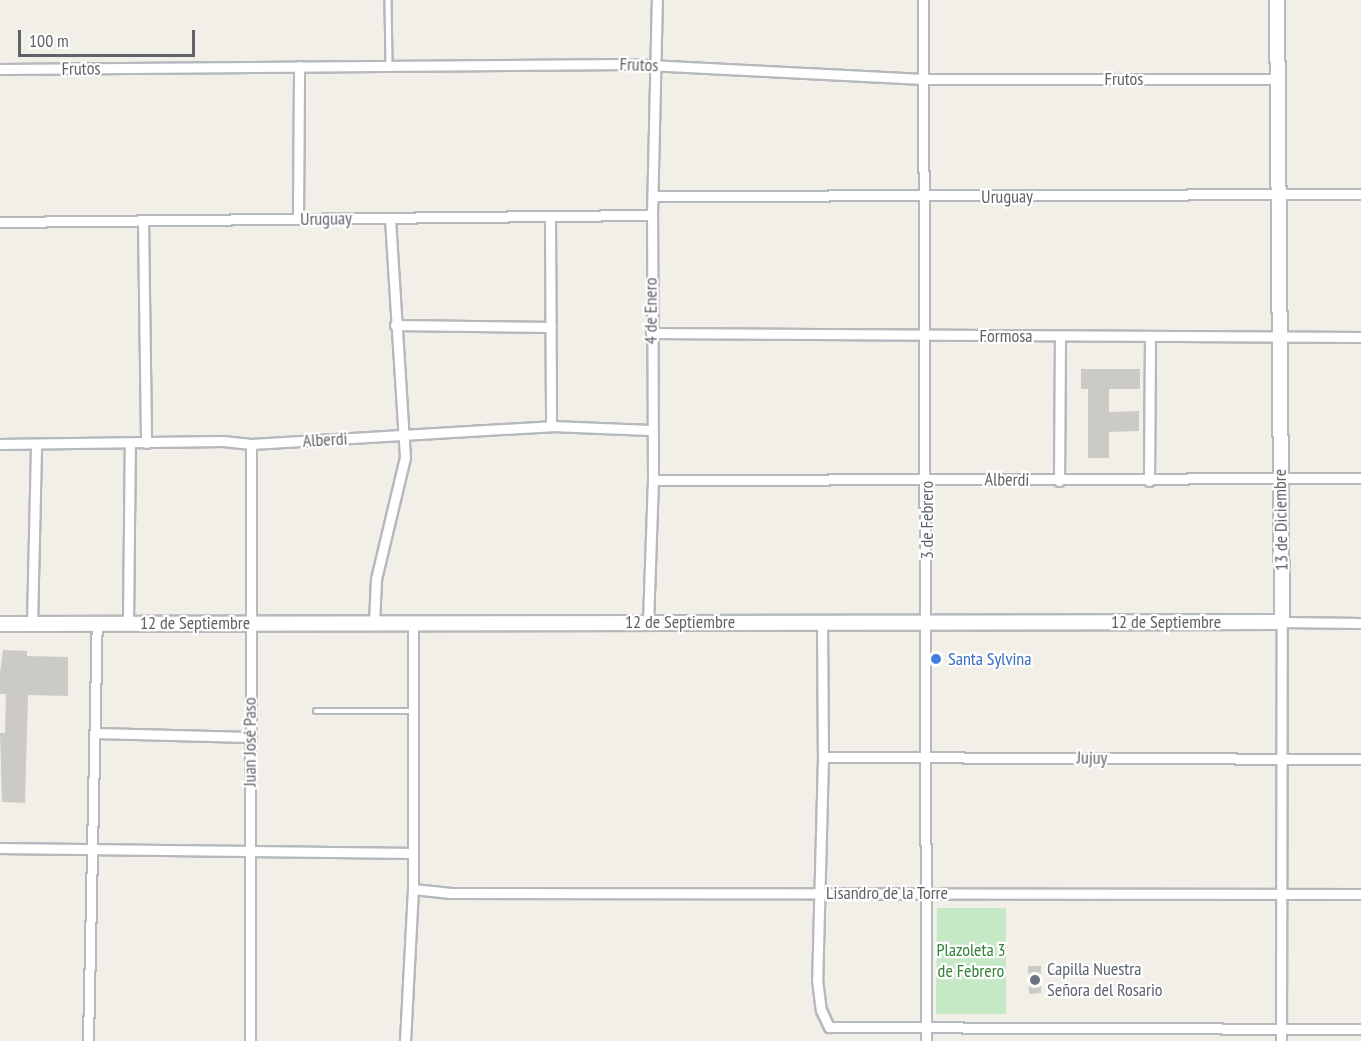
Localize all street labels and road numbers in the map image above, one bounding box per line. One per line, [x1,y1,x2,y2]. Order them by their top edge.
street label: Frutos [619,54,659,76]
street label: Frutos [61,58,101,80]
street label: Frutos [1105,68,1143,90]
street label: Uruguay [981,186,1033,208]
street label: Uruguay [300,208,352,230]
street label: 4 de Enero [640,278,662,344]
street label: Formosa [980,325,1032,347]
street label: Alberdi [302,428,348,452]
street label: Alberdi [985,469,1029,491]
street label: 13 de Diciembre [1269,469,1293,571]
street label: 3 de Febrero [916,481,938,559]
street label: 12 de Septiembre [625,611,735,633]
street label: 12 de Septiembre [1111,611,1221,633]
street label: 12 de Septiembre [140,612,250,634]
street label: Juan José Paso [239,697,261,787]
street label: Jujuy [1077,747,1107,769]
street label: Lisandro de la Torre [826,882,948,904]

